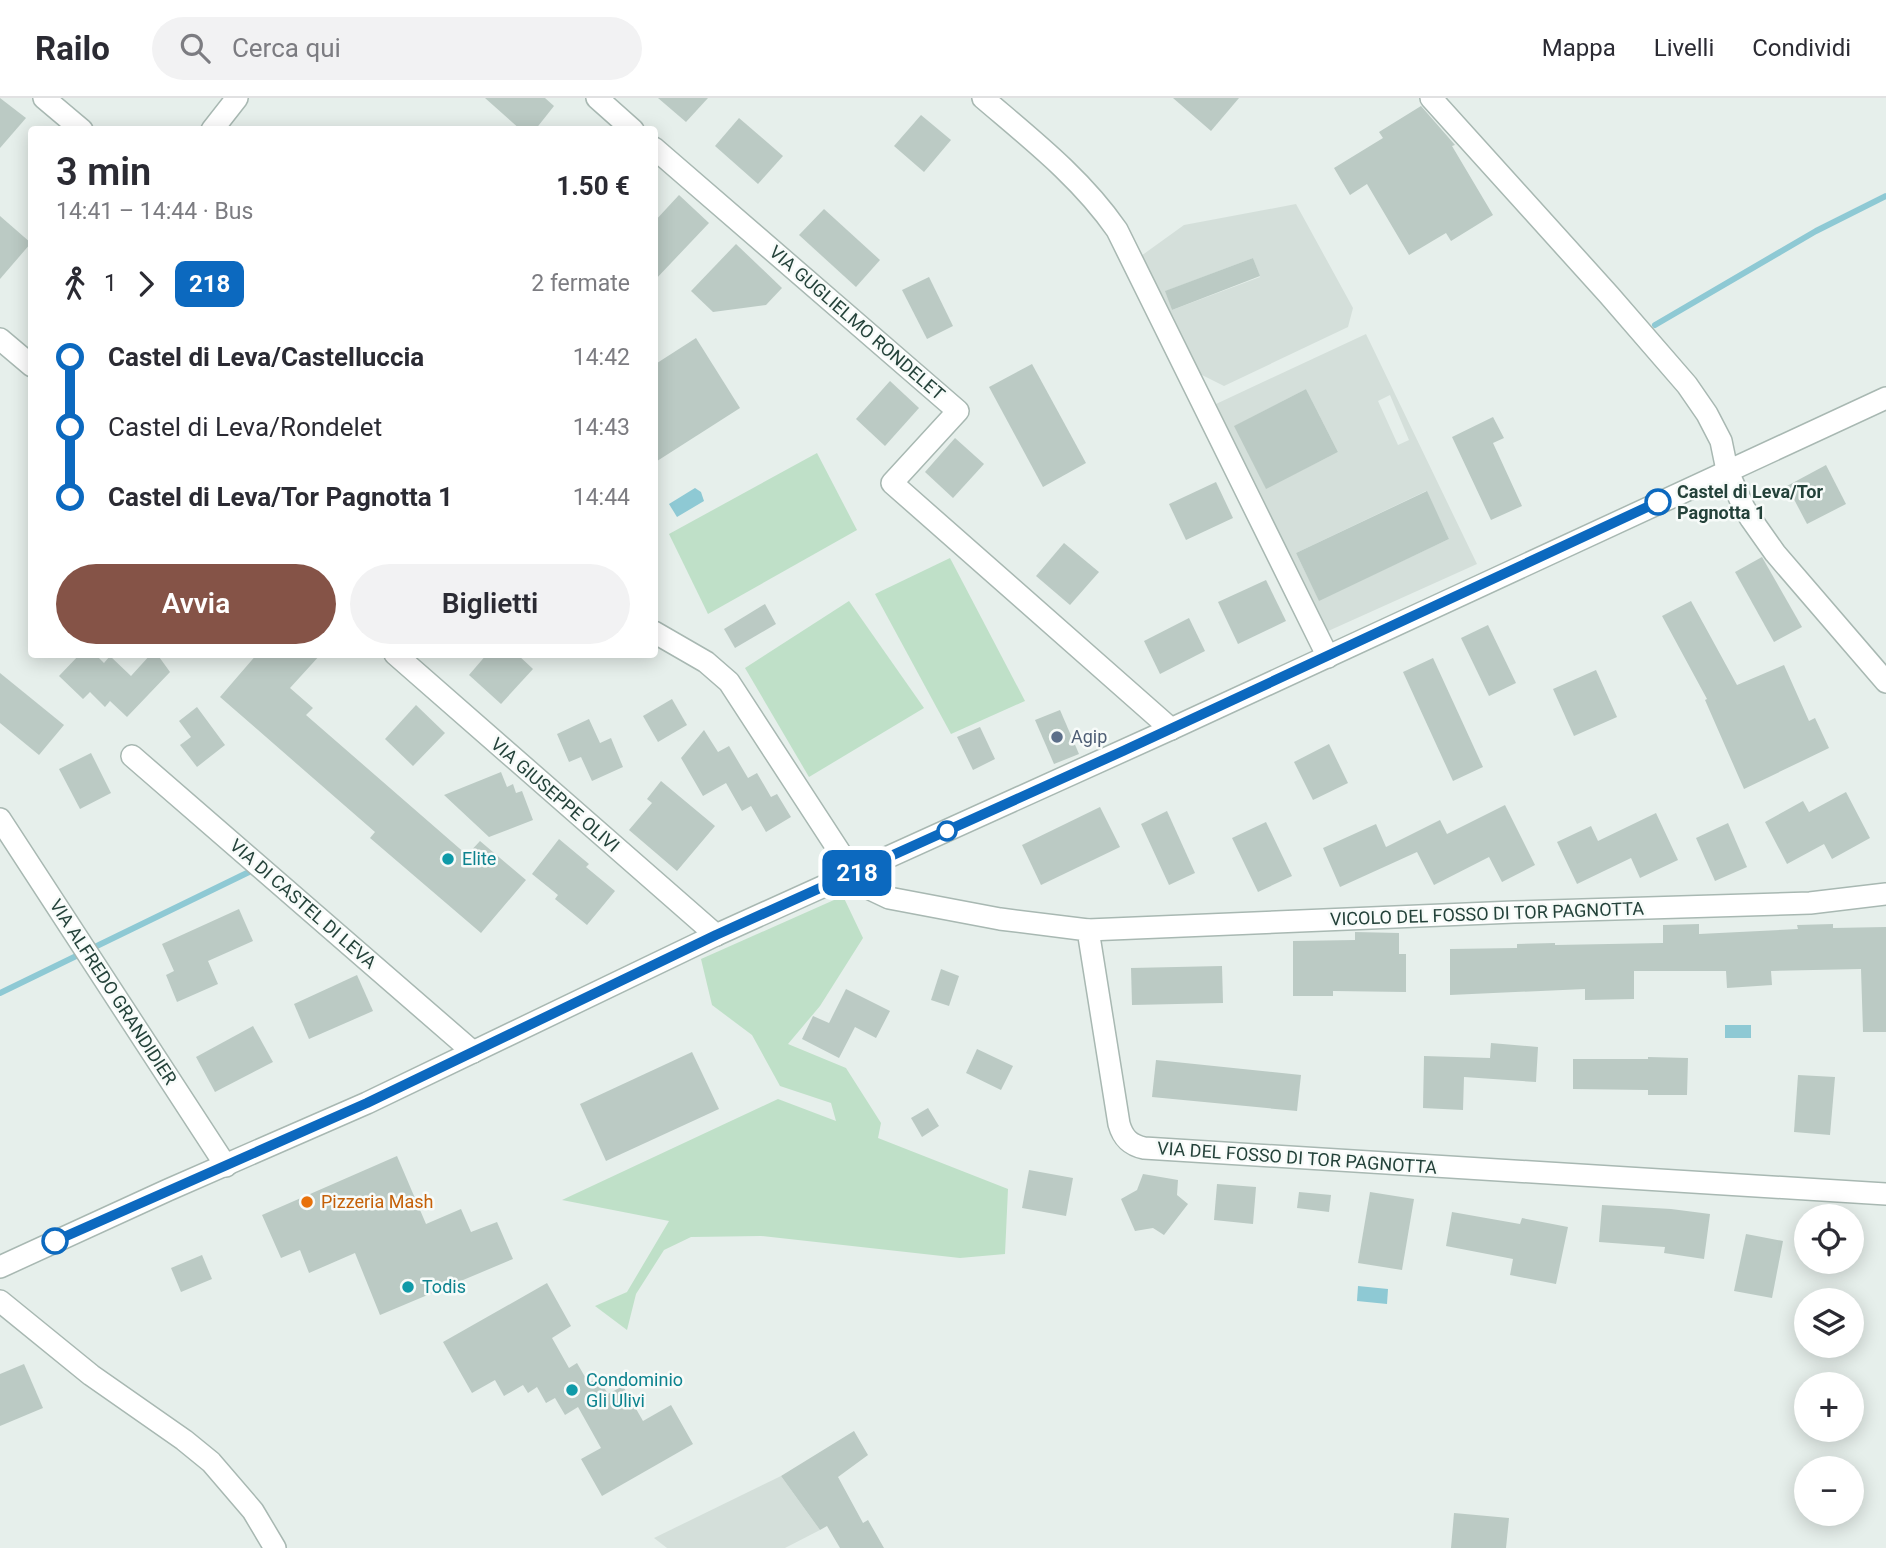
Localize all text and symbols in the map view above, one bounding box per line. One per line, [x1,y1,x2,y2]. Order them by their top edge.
search box [152,17,642,80]
text: Railo [35,29,110,68]
icon: search [176,29,214,67]
text: Cerca qui [232,33,341,63]
text: Mappa [1542,34,1616,62]
text: Livelli [1654,34,1714,62]
text: Condividi [1752,34,1851,62]
text: 3 min [56,150,151,194]
text: 1.50 € [556,171,630,201]
text: 14:41 – 14:44 · Bus [56,198,253,225]
street label: VIA GUGLIELMO RONDELET [765,241,949,405]
icon: walk [56,265,94,303]
icon: forward [127,265,165,303]
text: 1 [104,270,117,297]
text: 218 [189,270,230,298]
text: 2 fermate [531,270,630,297]
text: Castel di Leva/Castelluccia [108,342,424,372]
text: 14:42 [573,344,630,371]
text: Castel di Leva/Rondelet [108,412,382,442]
text: 14:43 [573,414,630,441]
place label: Castel di Leva/Tor Pagnotta 1 [1677,481,1824,523]
text: Castel di Leva/Tor Pagnotta 1 [108,482,453,512]
text: 14:44 [573,484,630,511]
marker: Castel di Leva/Tor Pagnotta 1 [1645,489,1671,515]
button: Avvia [56,564,336,644]
button: Biglietti [350,564,630,644]
place label: Agip [1071,726,1107,747]
marker: Agip [1049,729,1065,745]
street label: VIA GIUSEPPE OLIVI [487,733,624,856]
unlabelled marker [937,821,957,841]
street label: VIA DI CASTEL DI LEVA [226,834,381,973]
place label: Elite [462,848,496,869]
line badge: 218 [817,850,897,896]
marker: Elite [440,851,456,867]
text: 218 [836,859,878,887]
street label: VIA ALFREDO GRANDIDIER [46,895,181,1088]
street label: VICOLO DEL FOSSO DI TOR PAGNOTTA [1330,898,1645,929]
street label: VIA DEL FOSSO DI TOR PAGNOTTA [1156,1137,1438,1178]
place label: Pizzeria Mash [321,1191,433,1212]
marker: Pizzeria Mash [299,1194,315,1210]
map controls [1794,1204,1864,1526]
button: locate [1794,1204,1864,1274]
unlabelled marker [42,1228,68,1254]
place label: Todis [422,1276,466,1297]
marker: Todis [400,1279,416,1295]
button: layers [1794,1288,1864,1358]
place label: Condominio Gli Ulivi [586,1369,683,1411]
button: + [1794,1372,1864,1442]
marker: Condominio Gli Ulivi [564,1382,580,1398]
button: − [1794,1456,1864,1526]

